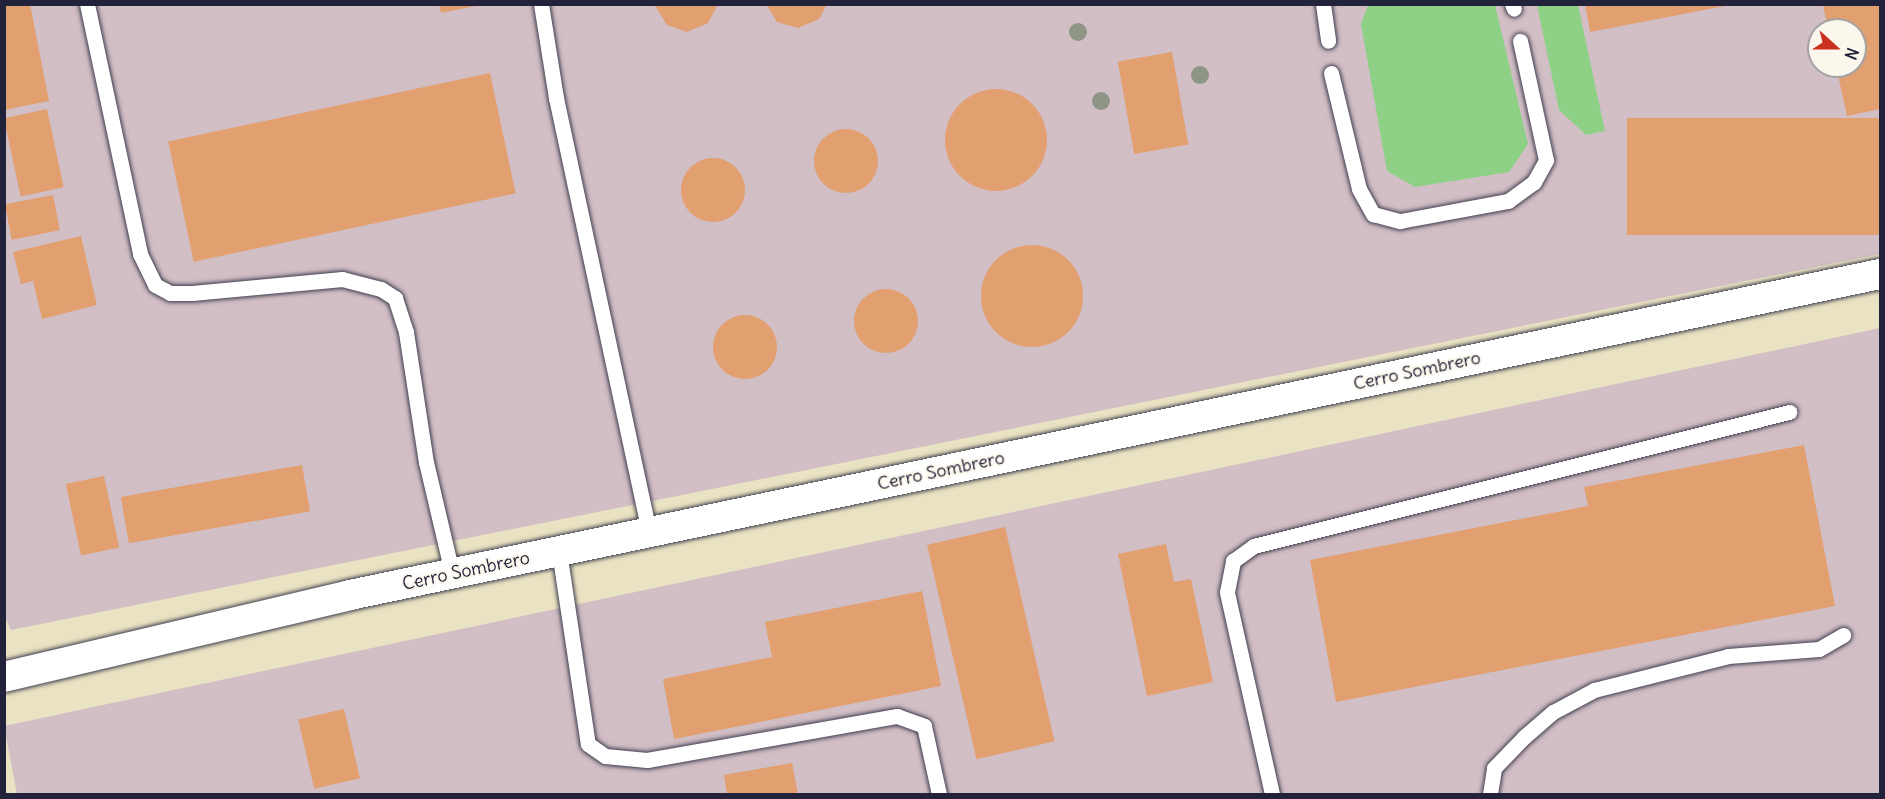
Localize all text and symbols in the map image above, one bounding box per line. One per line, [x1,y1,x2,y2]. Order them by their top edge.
north arrow [1807,18,1867,78]
text: N [1841,45,1863,62]
street label: Cerro Sombrero [1351,347,1483,395]
street label: Cerro Sombrero [875,447,1007,495]
street label: Cerro Sombrero [400,547,532,595]

